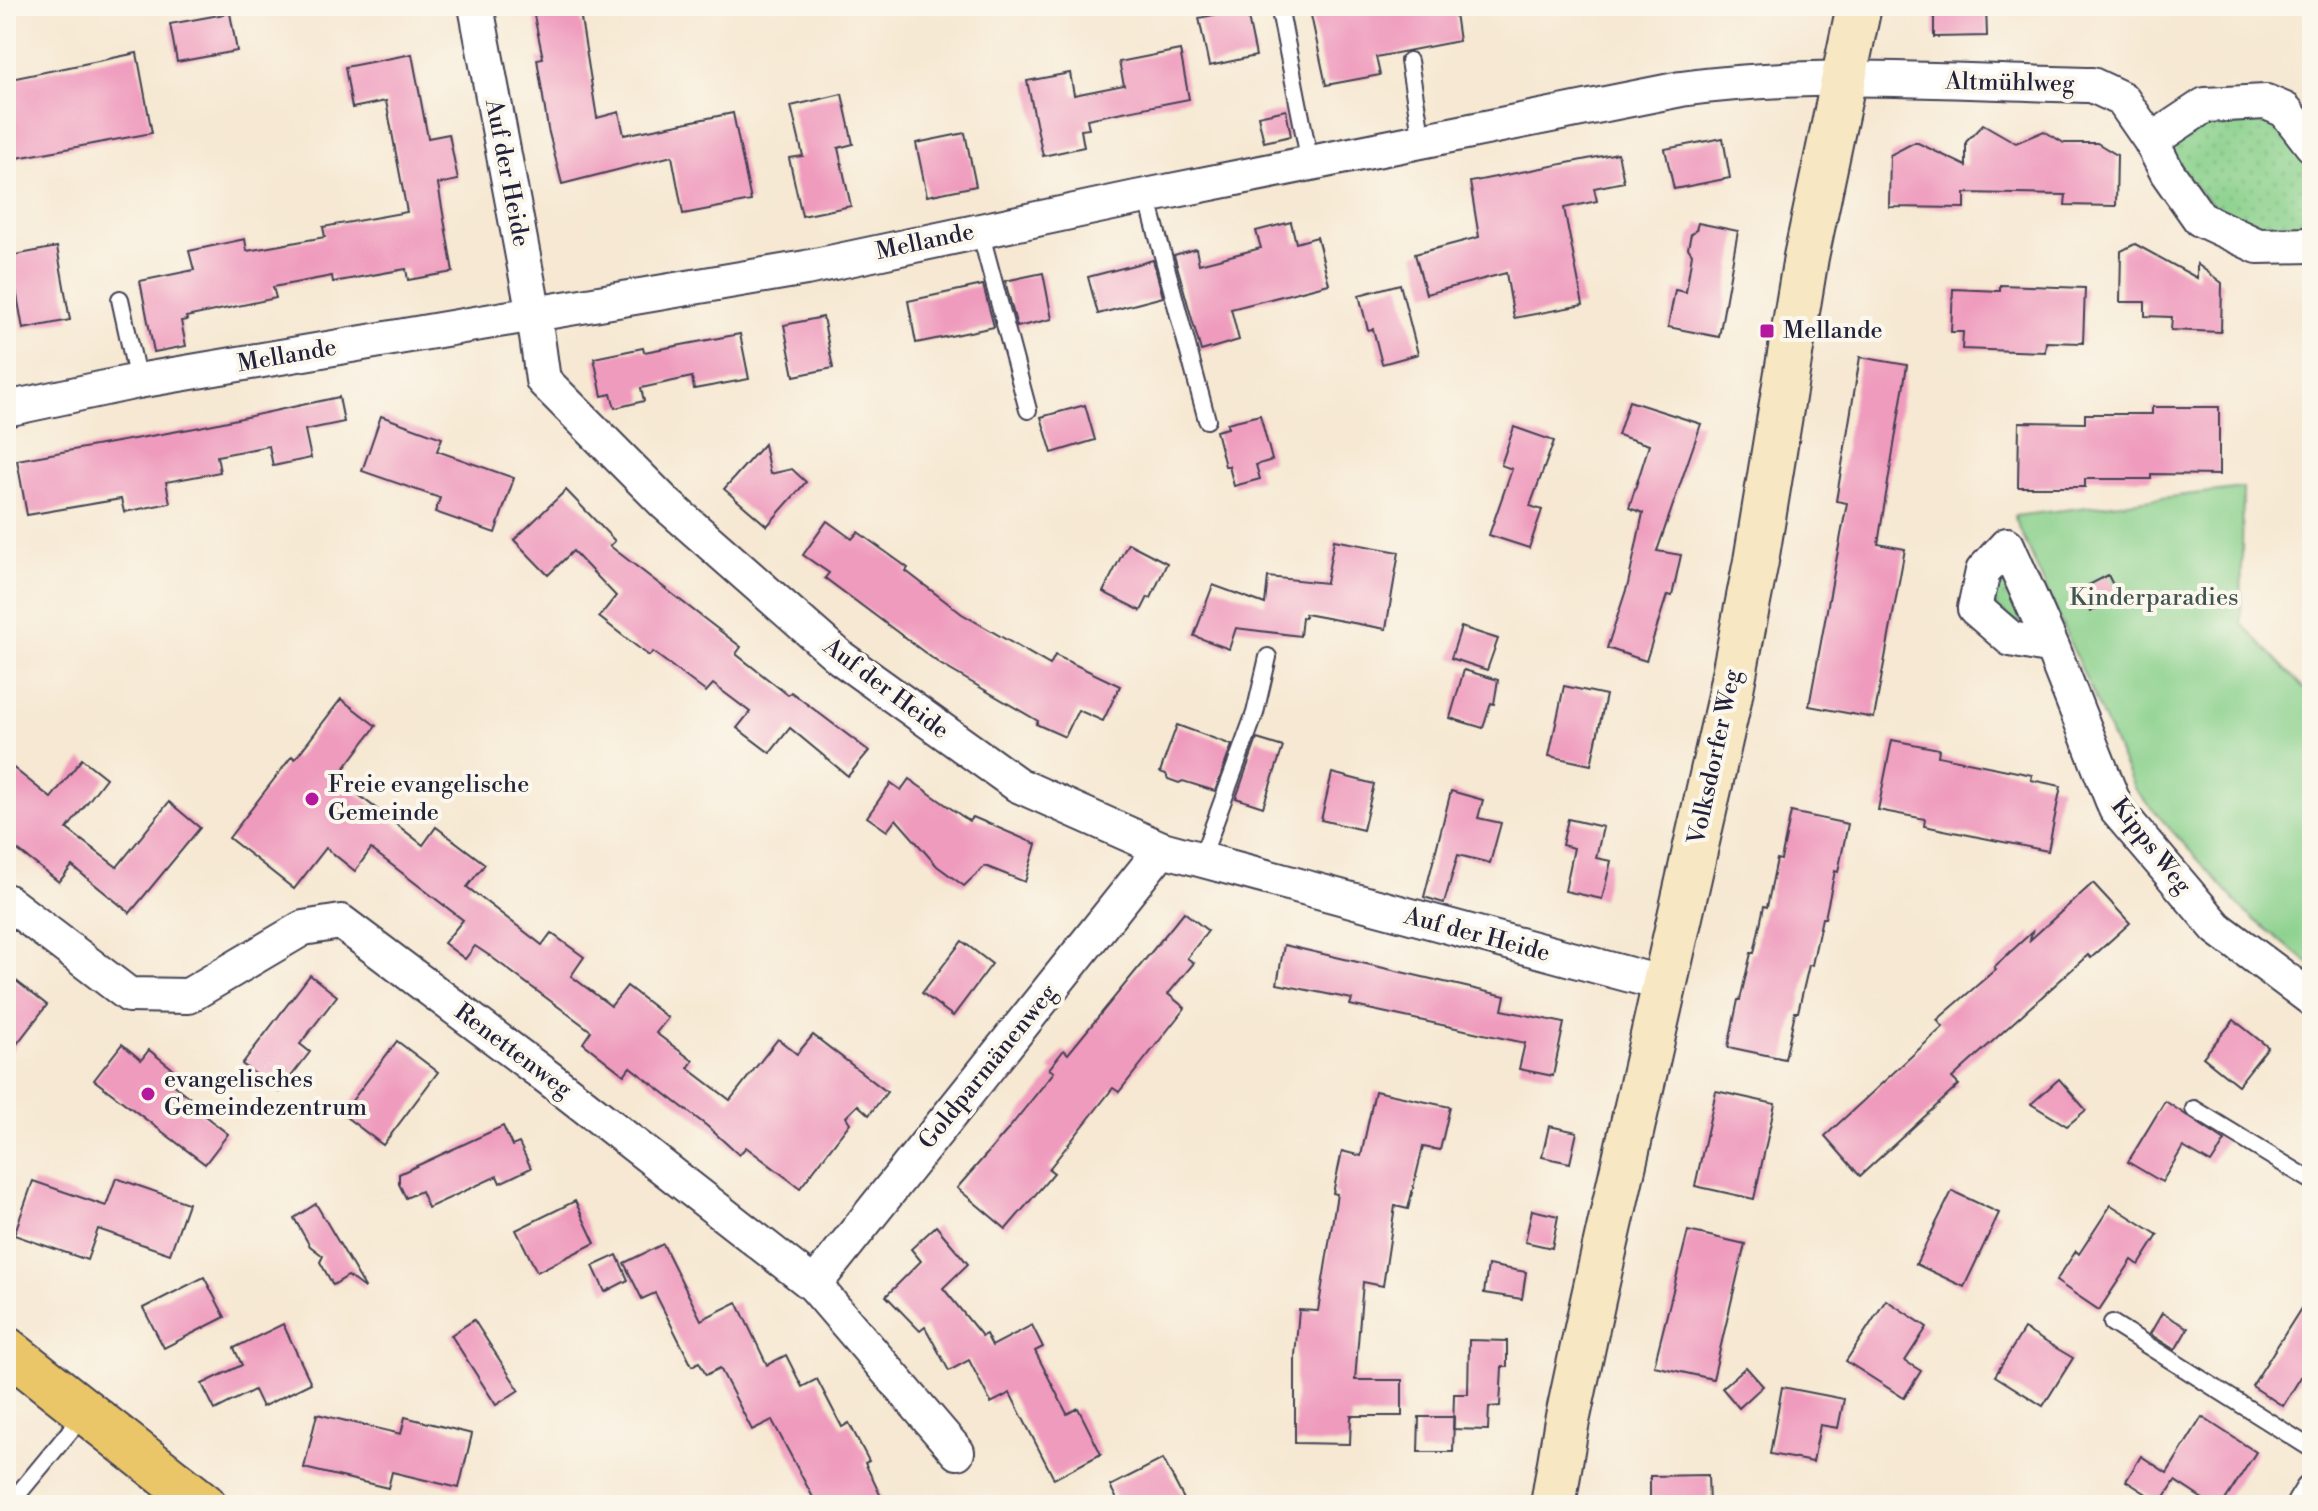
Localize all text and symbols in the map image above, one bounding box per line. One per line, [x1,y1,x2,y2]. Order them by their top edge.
street label: Altmühlweg [1944,67,2075,99]
street label: Auf der Heide [478,96,536,249]
street label: Mellande [873,217,977,267]
place label: Mellande [1783,316,1883,346]
marker: Mellande [1758,322,1776,340]
street label: Mellande [235,333,339,379]
park label: Kinderparadies [2069,583,2239,613]
street label: Auf der Heide [816,631,955,746]
street label: Volksdorfer Weg [1682,666,1748,848]
place label: Freie evangelische Gemeinde [328,770,529,828]
marker: Freie evangelische Gemeinde [303,790,321,808]
street label: Kipps Weg [2104,792,2198,900]
street label: Auf der Heide [1400,901,1553,969]
street label: Goldparmänenweg [912,978,1064,1156]
street label: Renettenweg [448,997,578,1105]
place label: evangelisches Gemeindezentrum [164,1065,367,1123]
marker: evangelisches Gemeindezentrum [139,1085,157,1103]

